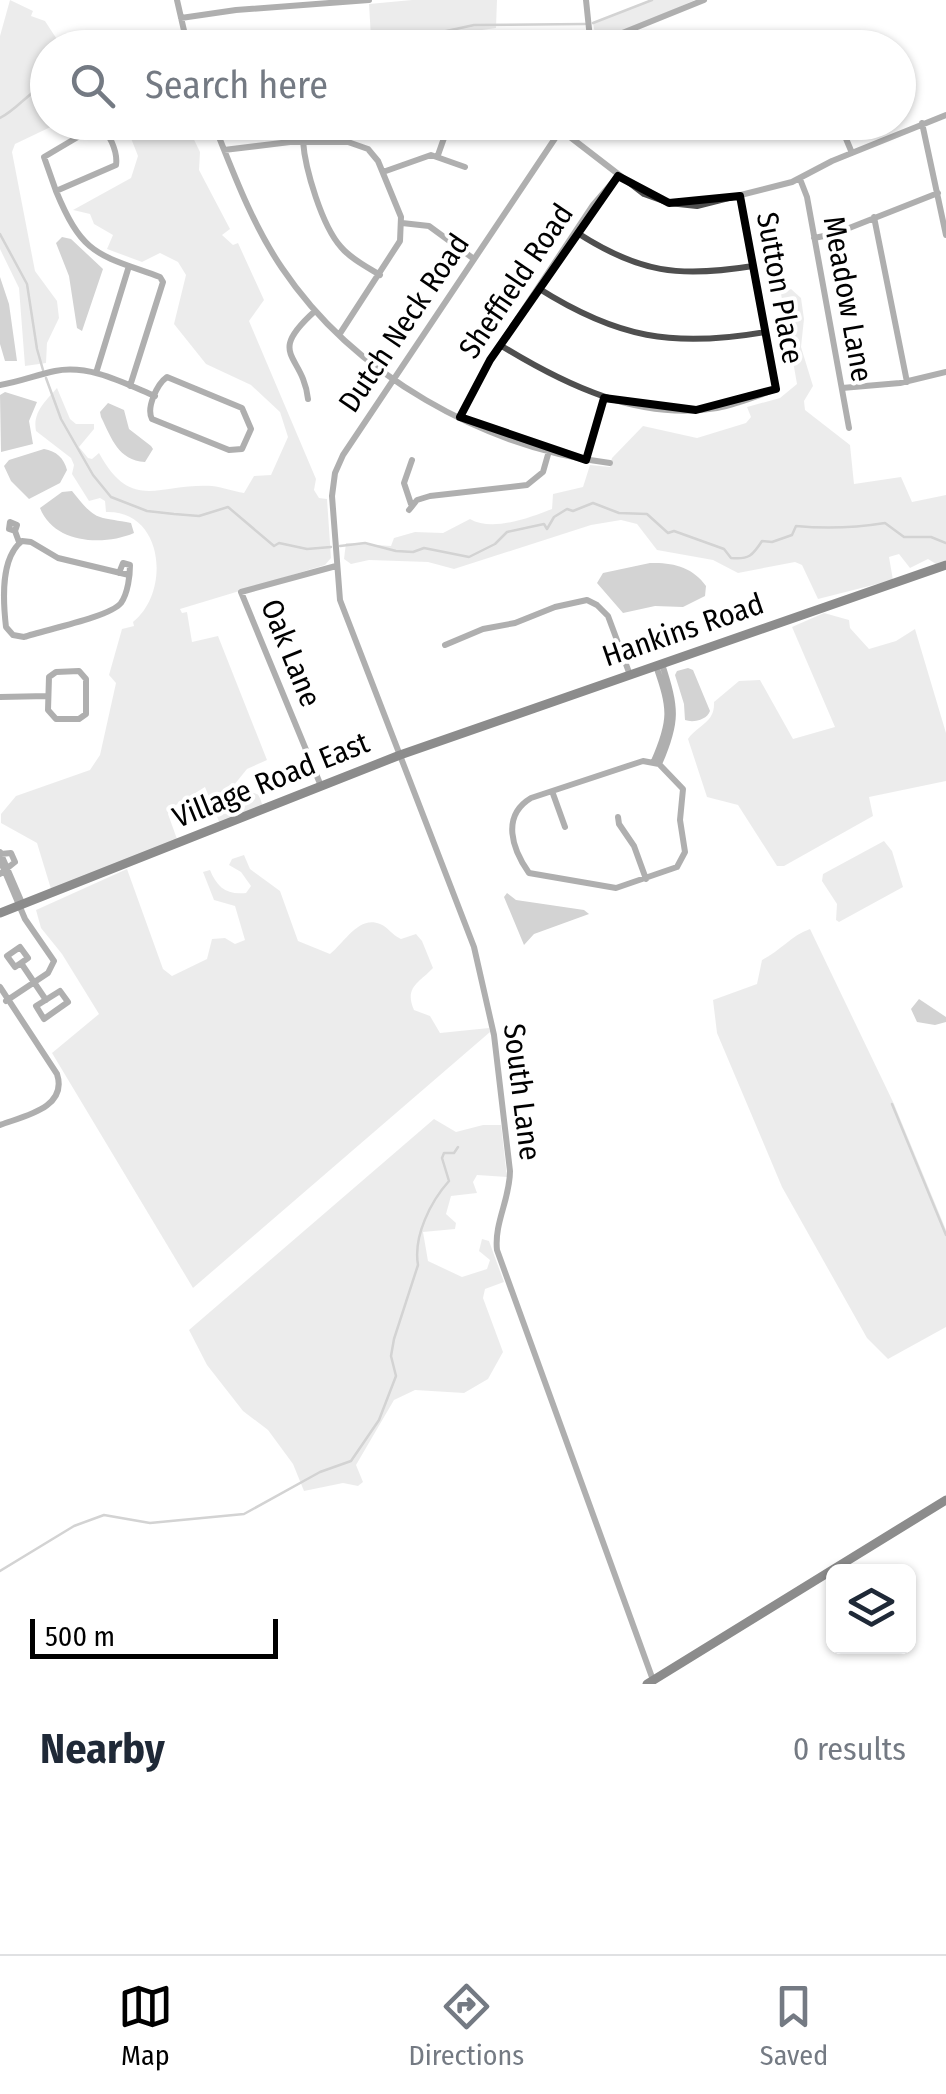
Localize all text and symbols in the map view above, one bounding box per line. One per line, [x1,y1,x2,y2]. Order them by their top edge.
search box [30,30,916,140]
icon: search [65,58,120,113]
text: Search here [145,62,328,108]
street label: Sheffield Road [451,197,581,365]
street label: Sutton Place [749,209,811,367]
street label: Meadow Lane [816,213,880,385]
street label: Dutch Neck Road [331,227,477,419]
street label: Hankins Road [598,586,768,674]
street label: Oak Lane [253,594,329,712]
street label: Village Road East [168,724,375,836]
street label: South Lane [496,1022,548,1162]
map controls [826,1564,916,1654]
button: layers [826,1564,916,1654]
scale bar [30,1614,278,1658]
text: 500 m [45,1620,115,1653]
text: Nearby [40,1724,165,1774]
text: 0 results [793,1730,906,1768]
tab: Map [118,1979,173,2072]
tab: Directions [408,1979,524,2072]
tab: Saved [760,1979,828,2072]

